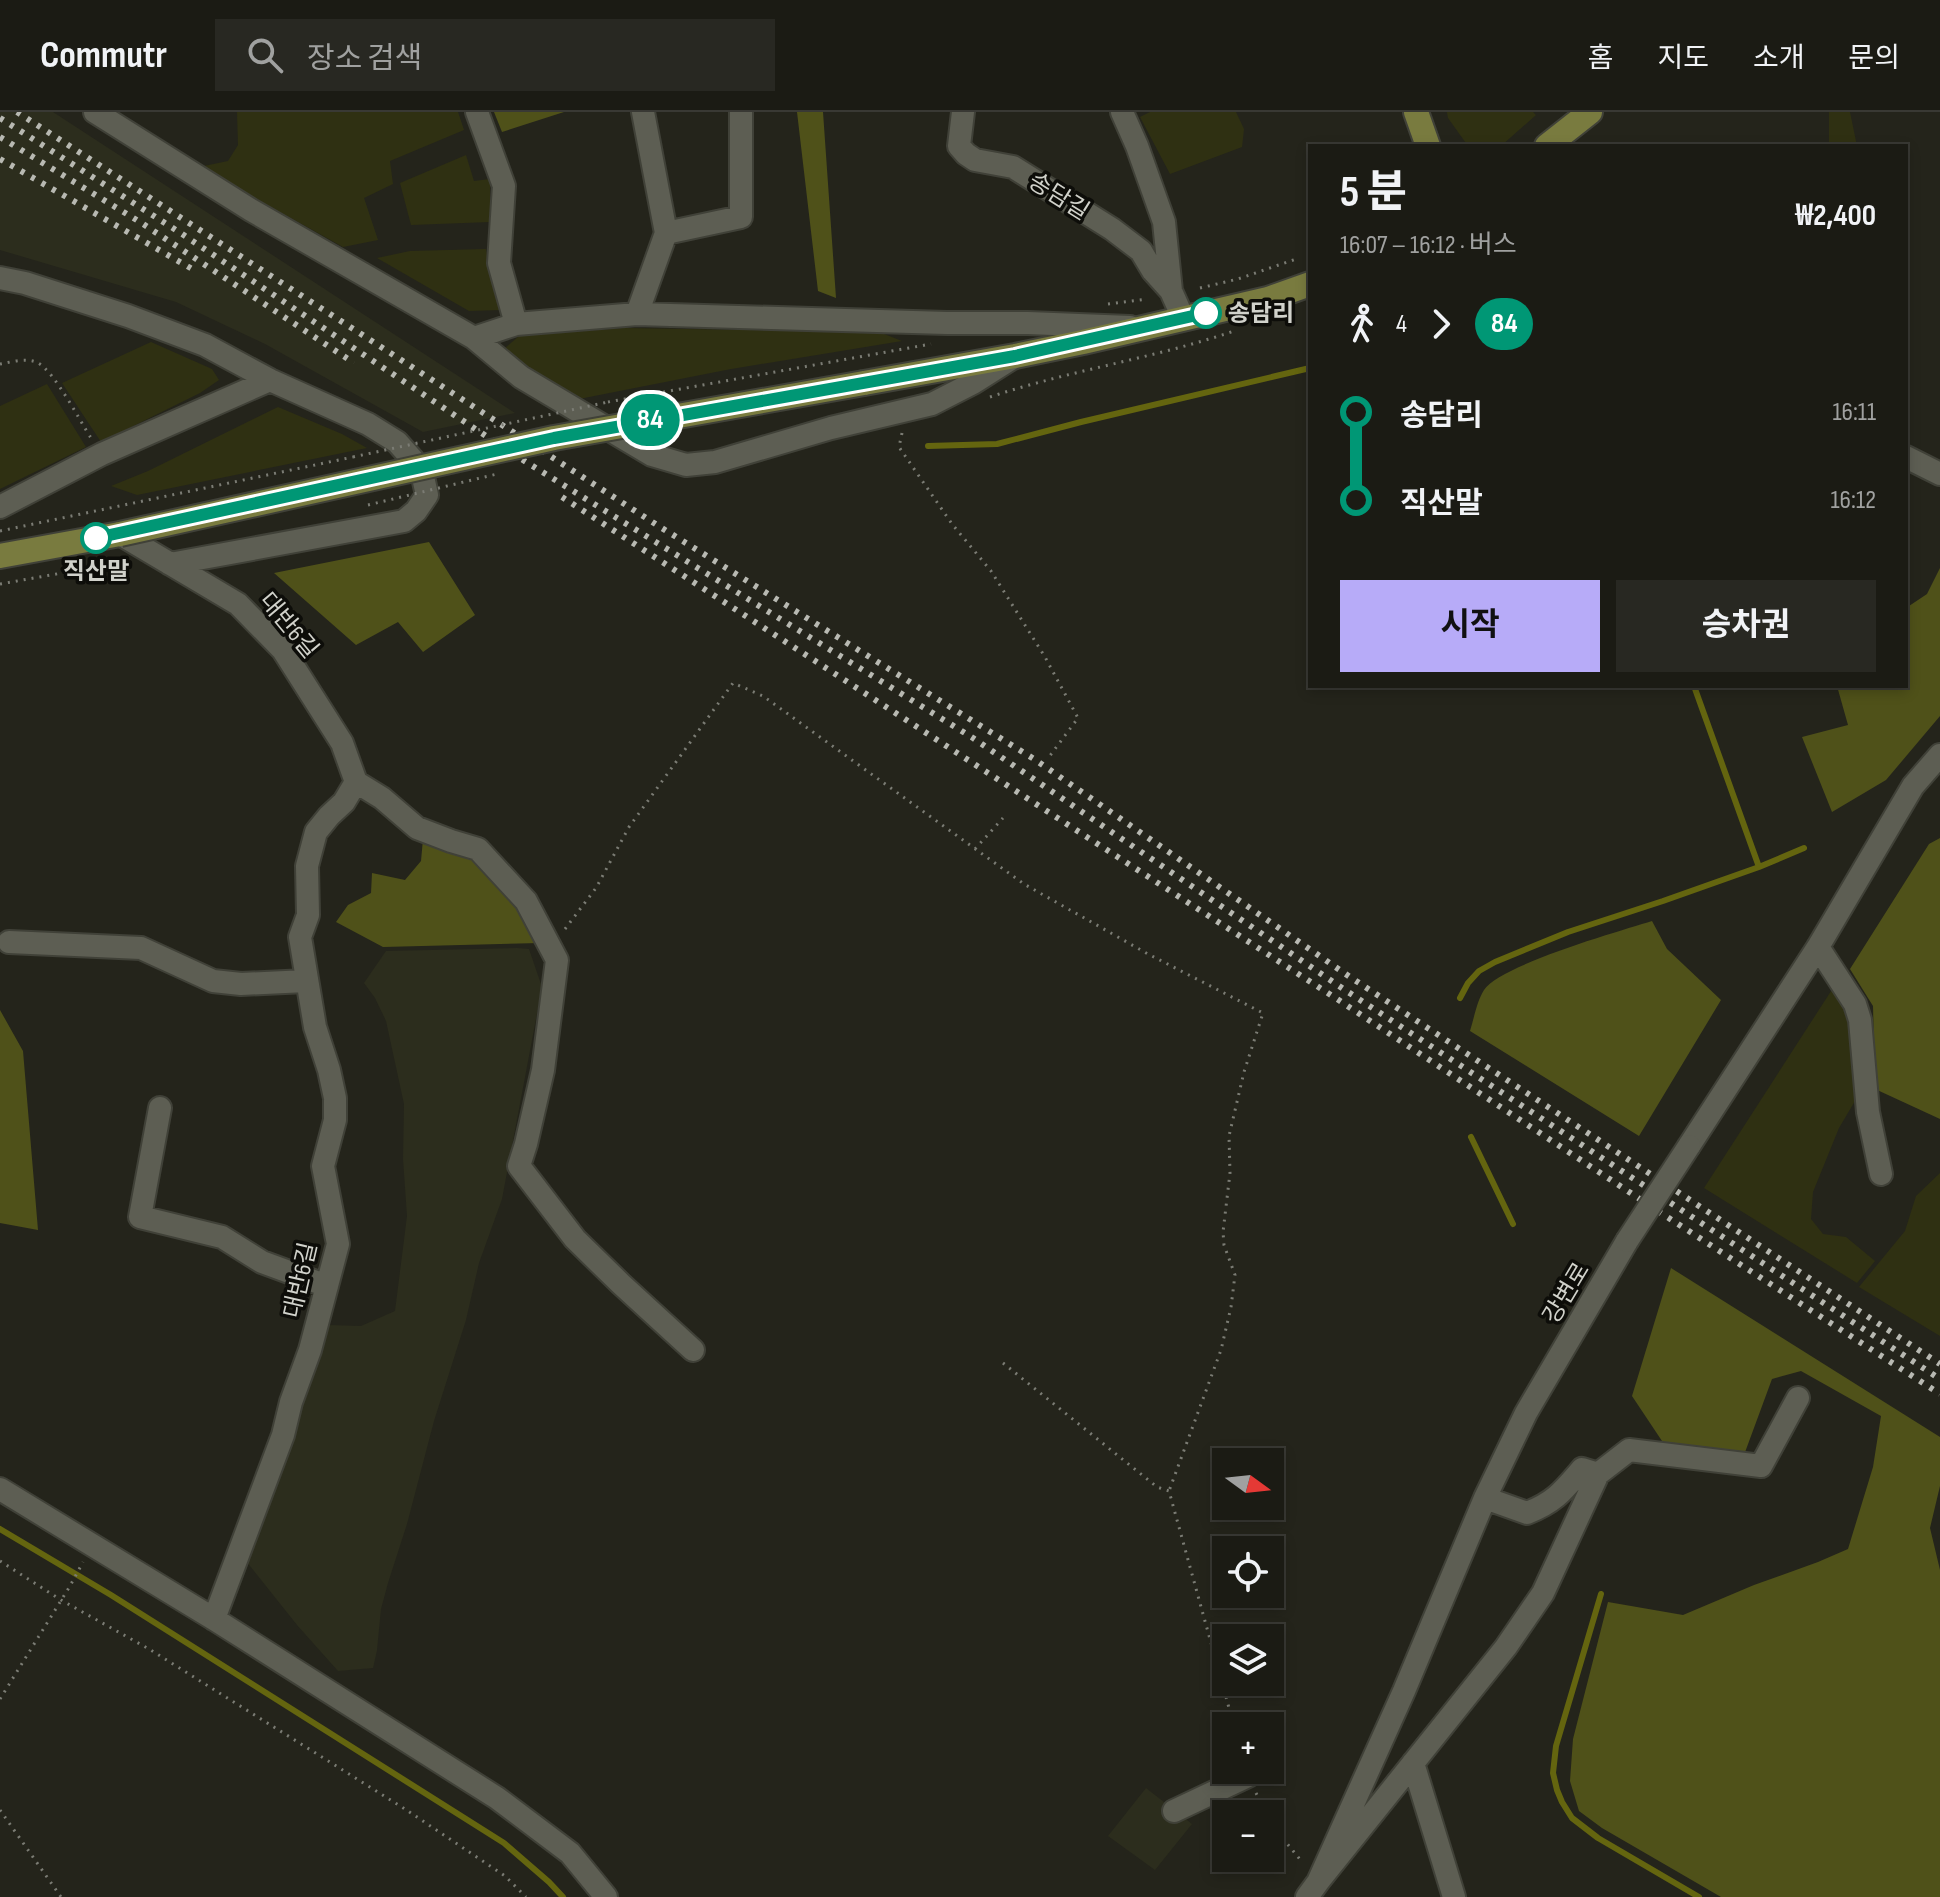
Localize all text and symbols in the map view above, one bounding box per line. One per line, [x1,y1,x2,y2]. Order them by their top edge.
search box [215,19,775,91]
text: Commutr [40,33,167,78]
icon: search [243,33,287,77]
text: 장소 검색 [307,41,422,77]
text: 홈 [1588,42,1613,75]
text: 지도 [1657,42,1709,75]
text: 소개 [1753,42,1804,75]
text: 문의 [1848,42,1900,75]
text: 5 분 [1340,166,1407,219]
street label: 송담길 [1023,167,1095,226]
text: ₩2,400 [1795,198,1876,234]
text: 16:07 – 16:12 · 버스 [1340,230,1517,261]
marker: 송담리 [1191,298,1221,328]
place label: 송담리 [1228,299,1294,328]
icon: walk [1340,302,1384,346]
icon: forward [1419,302,1463,346]
text: 84 [1491,307,1517,340]
text: 4 [1396,309,1407,340]
line badge: 84 [614,394,686,446]
text: 16:11 [1832,397,1876,428]
text: 송담리 [1400,398,1483,434]
text: 84 [637,403,663,436]
text: 16:12 [1830,485,1876,516]
text: 직산말 [1400,486,1483,522]
marker: 직산말 [81,523,111,553]
place label: 직산말 [63,557,129,586]
button: 시작 [1340,580,1600,672]
button: 승차권 [1616,580,1876,672]
street label: 대반6길 [253,587,324,664]
street label: 대반6길 [278,1239,323,1321]
street label: 강변로 [1537,1257,1596,1329]
north arrow [1212,1448,1284,1520]
map controls [1212,1448,1284,1872]
button: locate [1212,1536,1284,1608]
button: layers [1212,1624,1284,1696]
button: + [1212,1712,1284,1784]
button: − [1212,1800,1284,1872]

